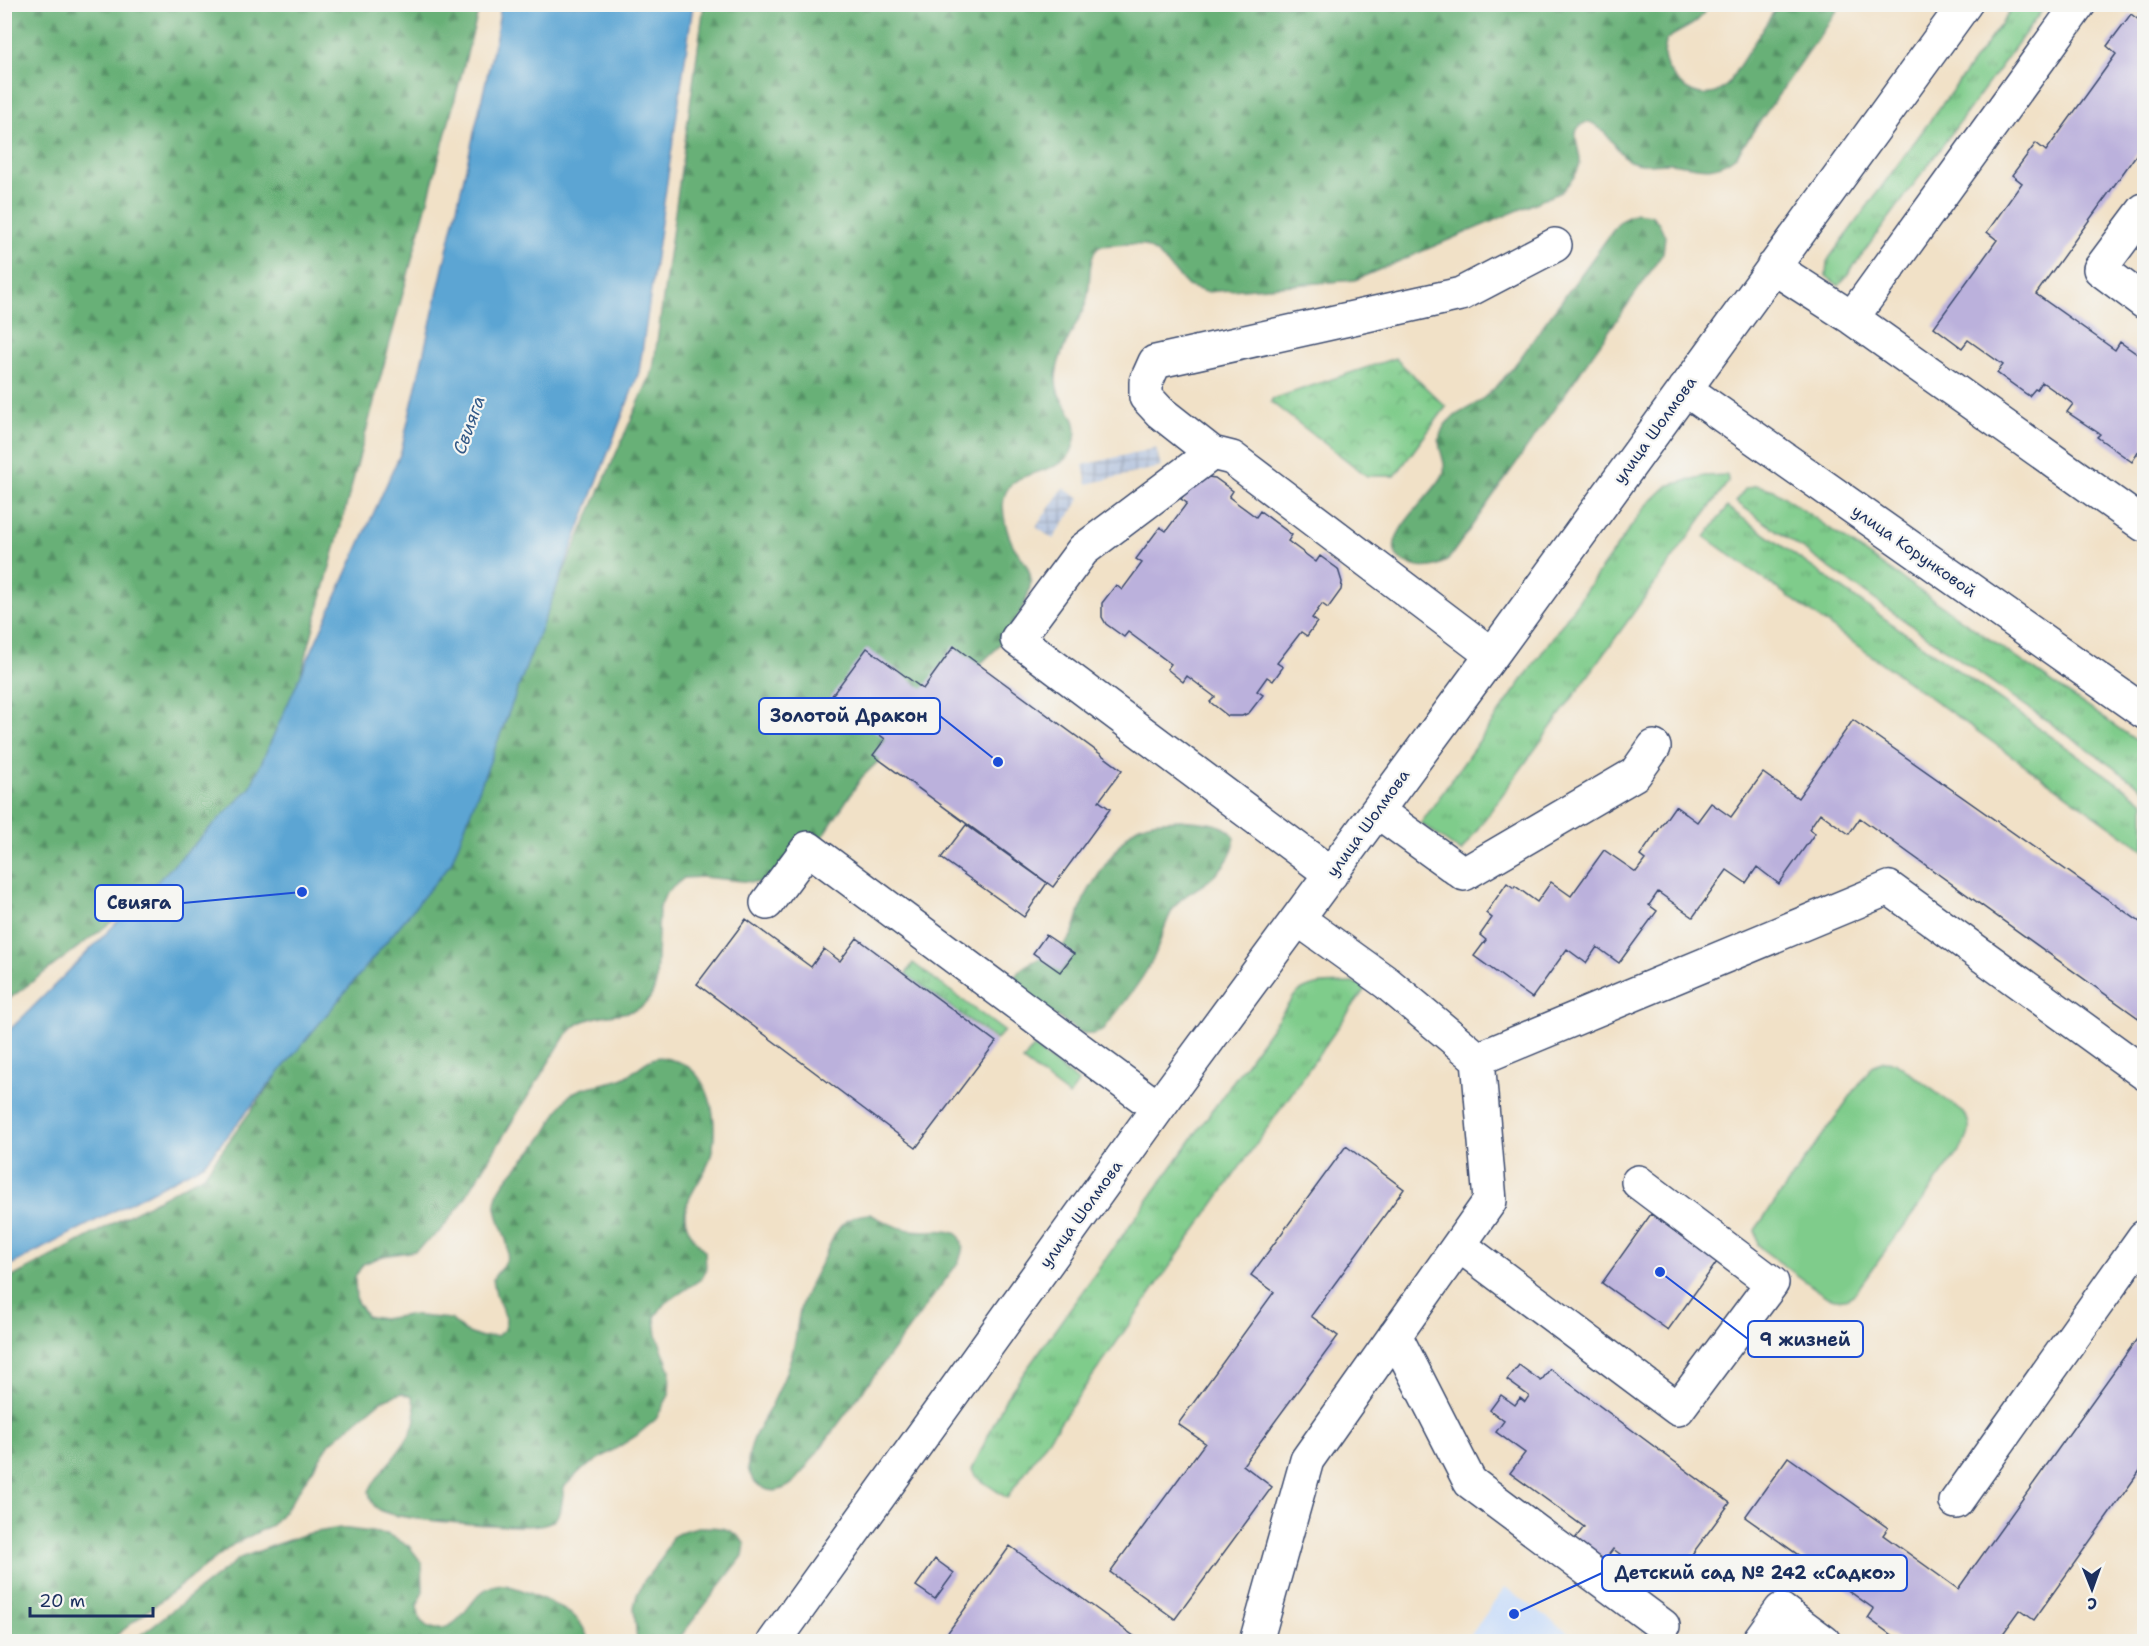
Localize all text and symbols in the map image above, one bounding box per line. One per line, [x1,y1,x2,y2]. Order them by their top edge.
street label: улица Шолмова [1609,372,1701,488]
water label: Свияга [447,392,491,458]
street label: улица Корунковой [1848,500,1980,602]
callout: Золотой Дракон [759,698,940,734]
text: Золотой Дракон [770,704,928,728]
street label: улица Шолмова [1322,765,1414,881]
callout: Свияга [95,885,183,921]
text: Свияга [107,891,172,915]
street label: улица Шолмова [1035,1156,1127,1272]
callout: 9 жизней [1748,1321,1863,1357]
text: 9 жизней [1760,1328,1851,1352]
callout: Детский сад № 242 «Садко» [1602,1555,1907,1591]
north arrow [2062,1559,2122,1619]
text: Детский сад № 242 «Садко» [1614,1561,1896,1585]
scale bar [30,1580,153,1618]
text: 20 m [39,1589,85,1613]
text: С [2087,1593,2097,1614]

